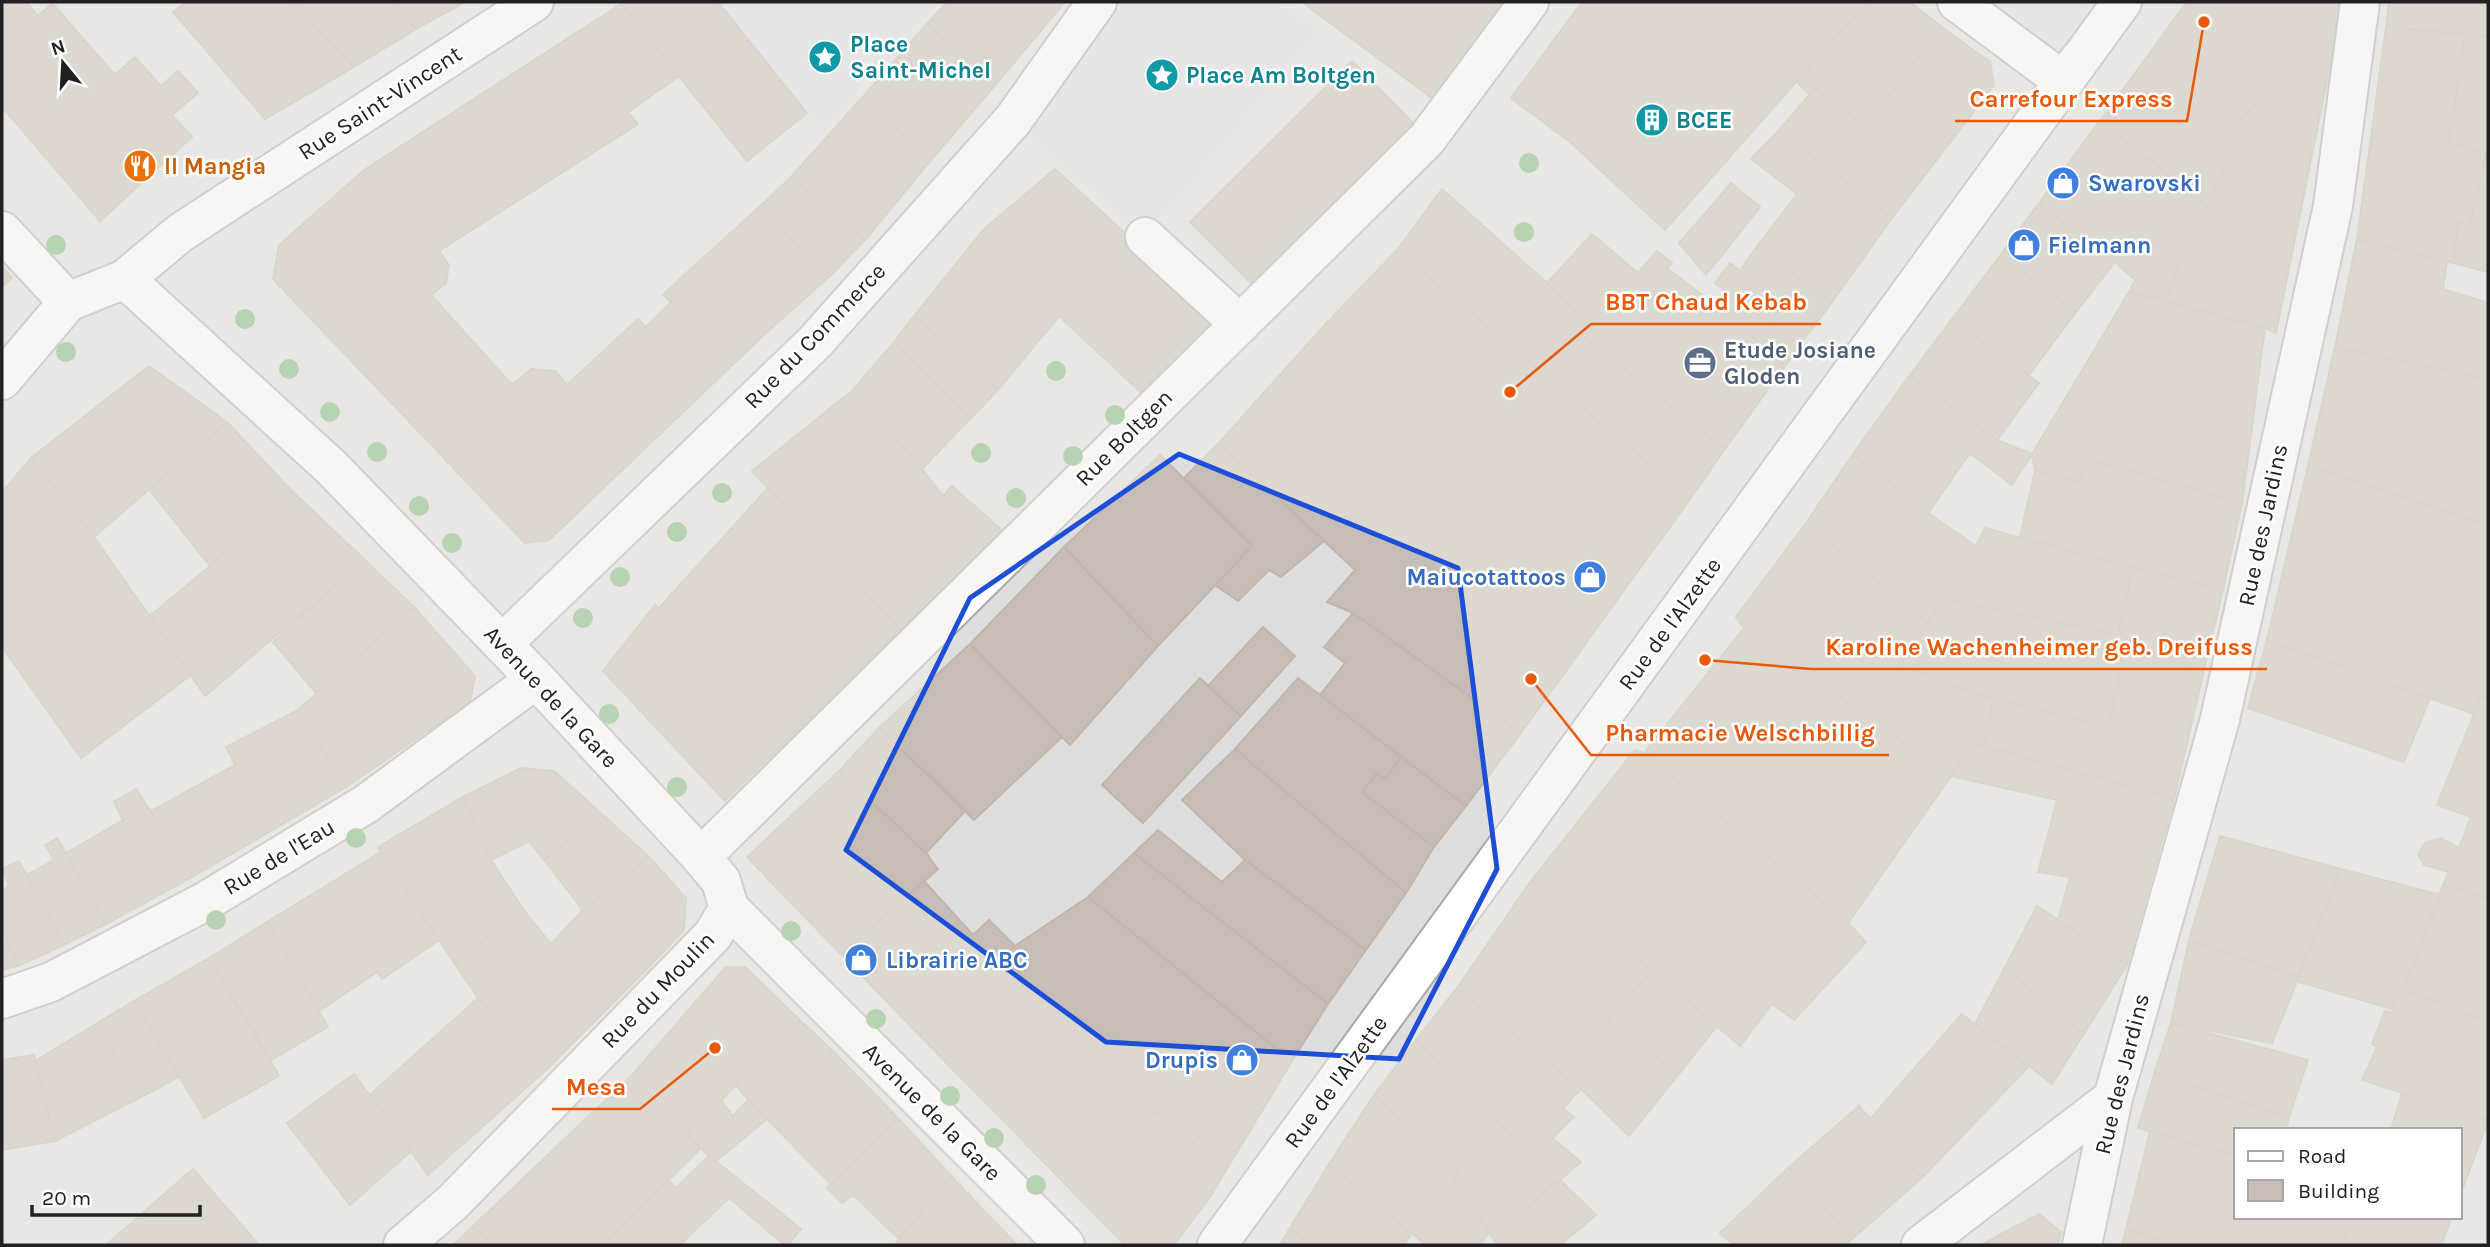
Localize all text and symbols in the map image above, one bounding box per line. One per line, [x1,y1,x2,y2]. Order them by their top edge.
north arrow [28,28,98,98]
place label: Place Saint-Michel [850,31,991,84]
text: N [48,35,68,60]
place icon: Place Saint-Michel [806,38,844,76]
street label: Rue Saint-Vincent [293,40,467,166]
place icon: Place Am Boltgen [1143,56,1181,94]
place label: Place Am Boltgen [1186,62,1376,89]
callout: Carrefour Express [1955,76,2187,121]
text: Carrefour Express [1969,85,2173,113]
building icon: BCEE [1633,101,1671,139]
place label: BCEE [1676,107,1732,134]
restaurant icon: Il Mangia [121,147,159,185]
place label: Il Mangia [164,153,266,180]
shop icon: Swarovski [2044,164,2082,202]
place label: Swarovski [2088,170,2201,197]
shop icon: Fielmann [2005,226,2043,264]
place label: Fielmann [2048,232,2151,259]
street label: Rue du Commerce [739,258,891,414]
callout: BBT Chaud Kebab [1591,279,1821,324]
text: BBT Chaud Kebab [1605,288,1807,316]
place label: Etude Josiane Gloden [1724,337,1876,390]
office icon: Etude Josiane Gloden [1681,344,1719,382]
street label: Rue Boltgen [1070,384,1178,492]
street label: Rue des Jardins [2233,442,2293,608]
street label: Rue de l'Alzette [1613,552,1727,696]
shop icon: Maiucotattoos [1571,558,1609,596]
place label: Maiucotattoos [1406,564,1566,591]
street label: Avenue de la Gare [478,620,624,774]
callout: Karoline Wachenheimer geb. Dreifuss [1811,624,2267,669]
text: Karoline Wachenheimer geb. Dreifuss [1825,633,2253,661]
callout: Pharmacie Welschbillig [1591,710,1889,755]
text: Pharmacie Welschbillig [1605,719,1875,747]
street label: Rue de l'Eau [218,813,340,901]
street label: Rue du Moulin [596,926,720,1054]
shop icon: Librairie ABC [842,941,880,979]
place label: Librairie ABC [886,947,1028,974]
street label: Rue des Jardins [2089,991,2155,1157]
street label: Rue de l'Alzette [1279,1010,1393,1154]
street label: Avenue de la Gare [857,1037,1007,1187]
shop icon: Drupis [1223,1041,1261,1079]
place label: Drupis [1145,1047,1218,1074]
callout: Mesa [552,1064,640,1109]
text: Mesa [566,1073,626,1101]
legend [2234,1128,2462,1219]
text: Road [2298,1144,2346,1168]
scale bar [32,1174,200,1218]
text: Building [2298,1179,2379,1203]
text: 20 m [42,1186,91,1210]

